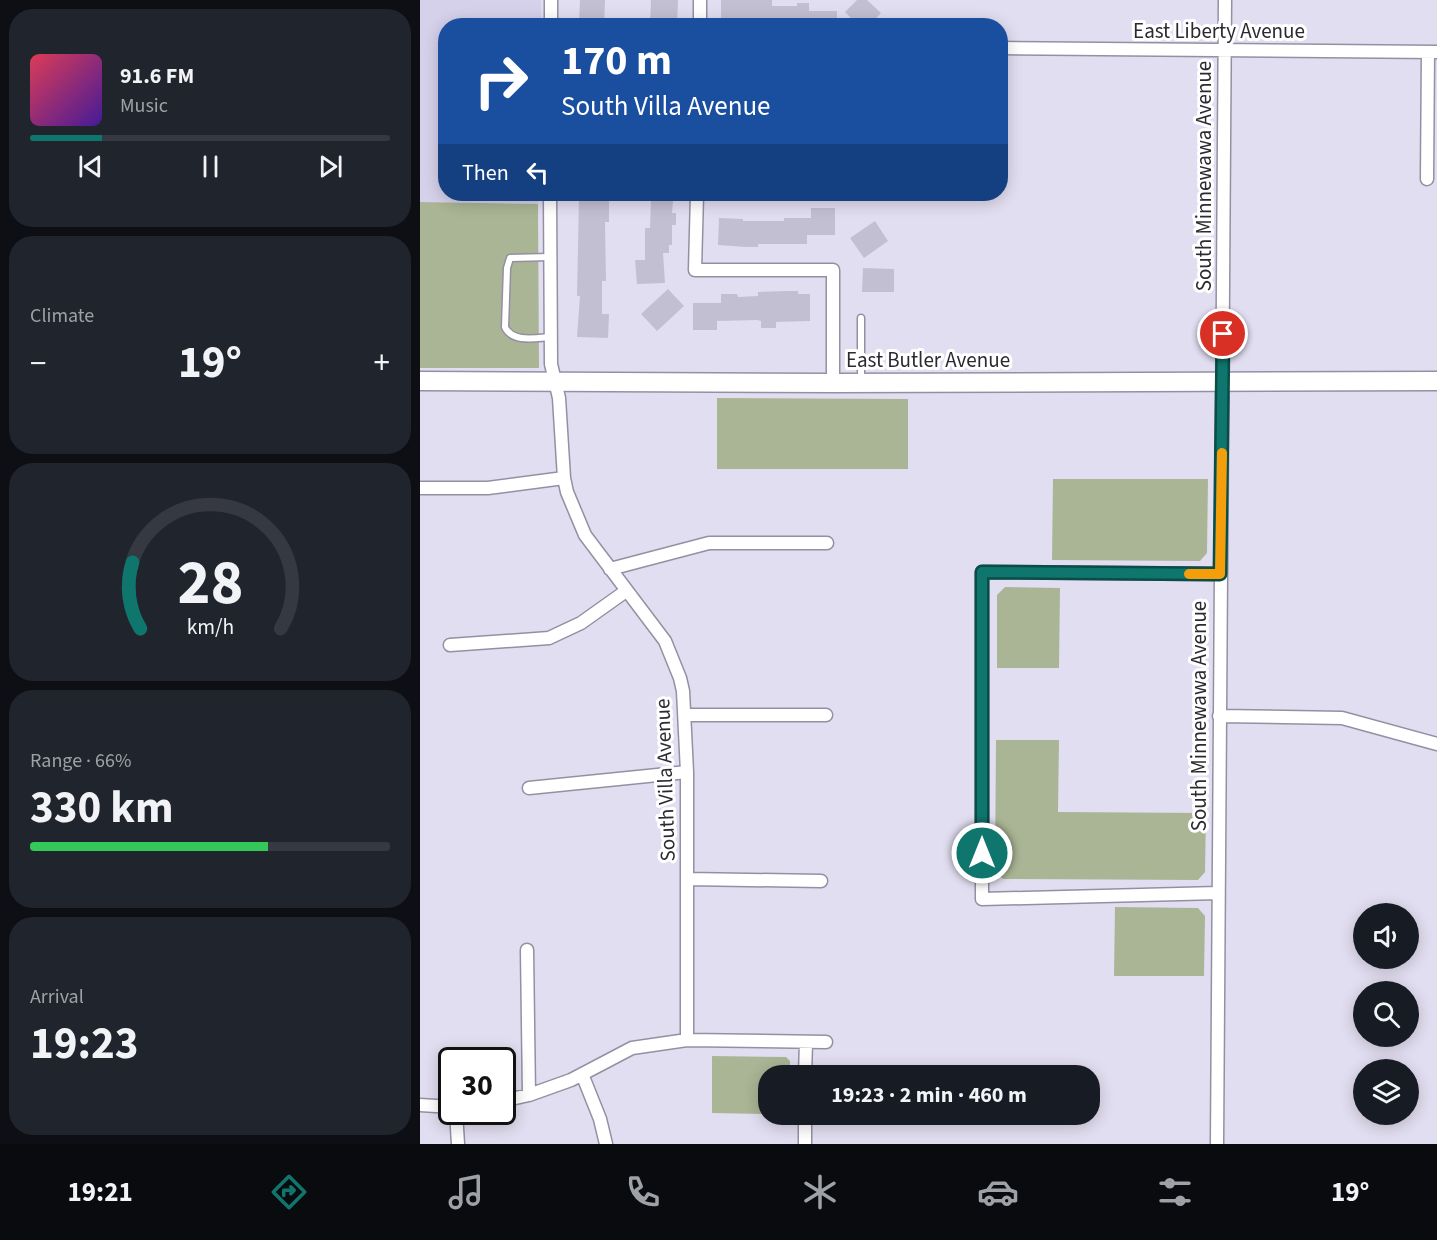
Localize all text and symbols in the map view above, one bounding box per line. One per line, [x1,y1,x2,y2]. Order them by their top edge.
street label: East Liberty Avenue [1133,16,1305,46]
text: 170 m [561,31,672,91]
icon: right [462,42,540,120]
text: 91.6 FM [120,60,194,92]
street label: South Minnewawa Avenue [1189,61,1219,291]
text: South Villa Avenue [561,87,771,126]
text: Music [120,92,168,120]
icon: previous [74,150,107,183]
icon: pause [194,150,227,183]
icon: next [314,150,347,183]
icon: left [521,156,554,189]
text: Then [462,157,509,189]
text: Climate [30,302,94,330]
pin [1197,308,1248,359]
icon: arrive [1206,317,1239,350]
text: 19° [178,331,242,395]
text: − [30,340,46,387]
text: + [374,340,390,387]
street label: East Butler Avenue [846,345,1010,375]
text: 28 [177,539,243,628]
street label: South Minnewawa Avenue [1184,601,1214,831]
text: km/h [186,612,234,643]
street label: South Villa Avenue [647,698,683,862]
text: Range · 66% [30,747,131,775]
text: 330 km [30,776,174,840]
position arrow [950,821,1014,885]
map controls [1353,903,1419,1125]
button: sound [1353,903,1419,969]
button: search [1353,981,1419,1047]
text: Arrival [30,983,84,1011]
text: 19:23 [30,1012,139,1076]
speed limit sign: 30 [438,1047,516,1125]
button: layers [1353,1059,1419,1125]
text: 19:23 · 2 min · 460 m [831,1079,1027,1111]
icon: directions [268,1171,310,1213]
icon: music [445,1171,487,1213]
icon: phone [622,1171,664,1213]
icon: climate [799,1171,841,1213]
icon: car [977,1171,1019,1213]
icon: filters [1154,1171,1196,1213]
text: 19:21 [68,1173,133,1212]
text: 19° [1331,1173,1369,1212]

